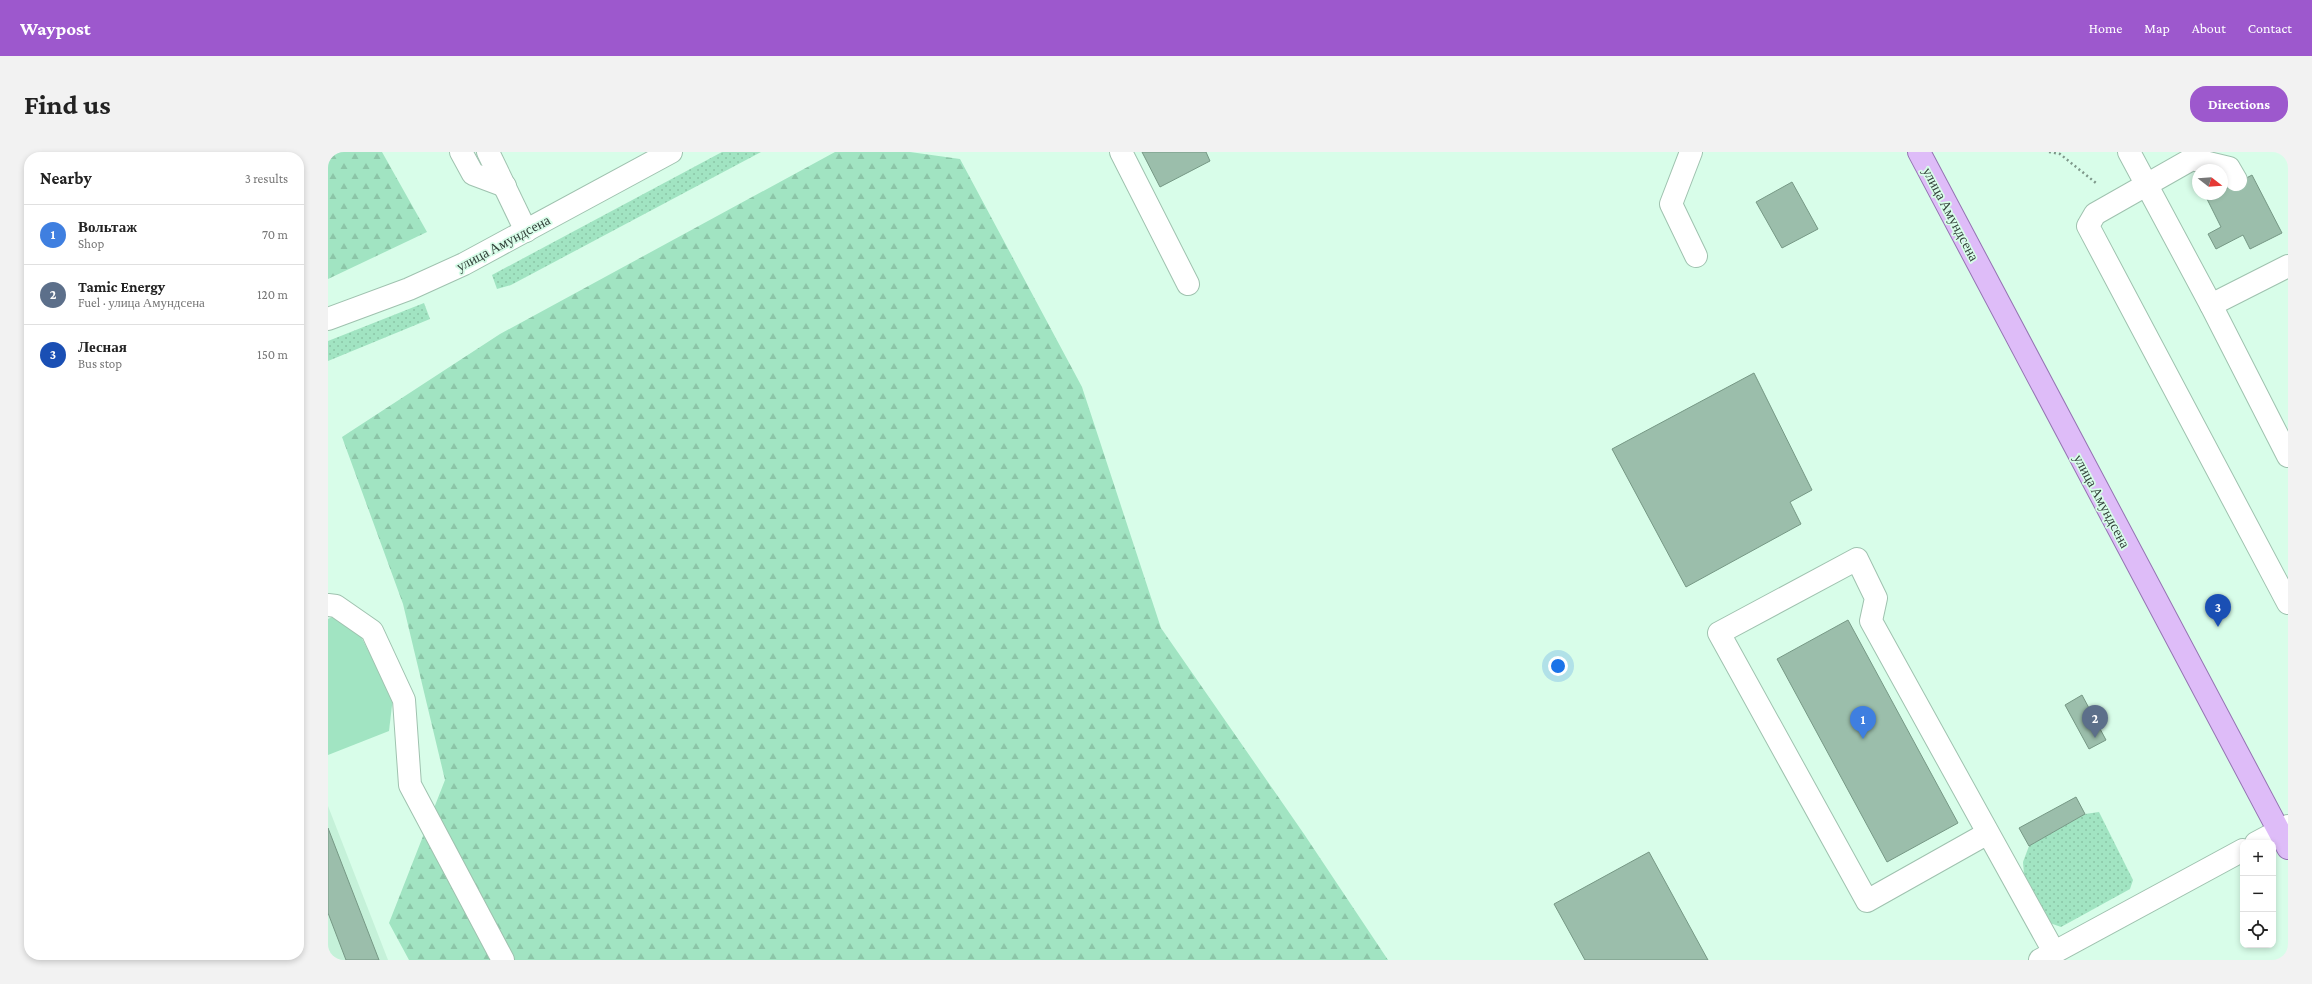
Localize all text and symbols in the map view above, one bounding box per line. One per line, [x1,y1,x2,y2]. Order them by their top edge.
text: Waypost [20,18,91,39]
text: Home [2089,20,2122,36]
text: Map [2144,20,2170,36]
text: About [2192,20,2226,36]
text: Contact [2248,20,2292,36]
button: Directions [2190,86,2288,122]
text: Find us [24,89,111,120]
street label: улица Амундсена [1920,164,1983,264]
north arrow [2192,164,2228,200]
text: Nearby [40,169,92,188]
text: 3 results [245,171,288,186]
street label: улица Амундсена [453,211,553,274]
text: Вольтаж [78,219,137,235]
text: 1 [51,227,55,242]
text: 70 m [262,227,288,242]
text: Shop [78,236,104,251]
text: Tamic Energy [78,279,165,295]
text: 2 [50,287,56,302]
text: 120 m [257,287,288,302]
text: Fuel · улица Амундсена [78,295,205,310]
text: Лесная [78,339,127,355]
text: 3 [50,347,56,362]
text: 150 m [257,347,288,362]
text: Bus stop [78,356,122,371]
street label: улица Амундсена [2071,451,2134,551]
pin: 3 [2205,594,2231,627]
your location [1548,656,1568,676]
pin: 2 [2082,705,2108,738]
pin: 1 [1850,706,1876,739]
map controls [2240,840,2276,948]
button: + [2240,840,2276,876]
button: − [2240,876,2276,912]
button: locate [2240,912,2276,948]

